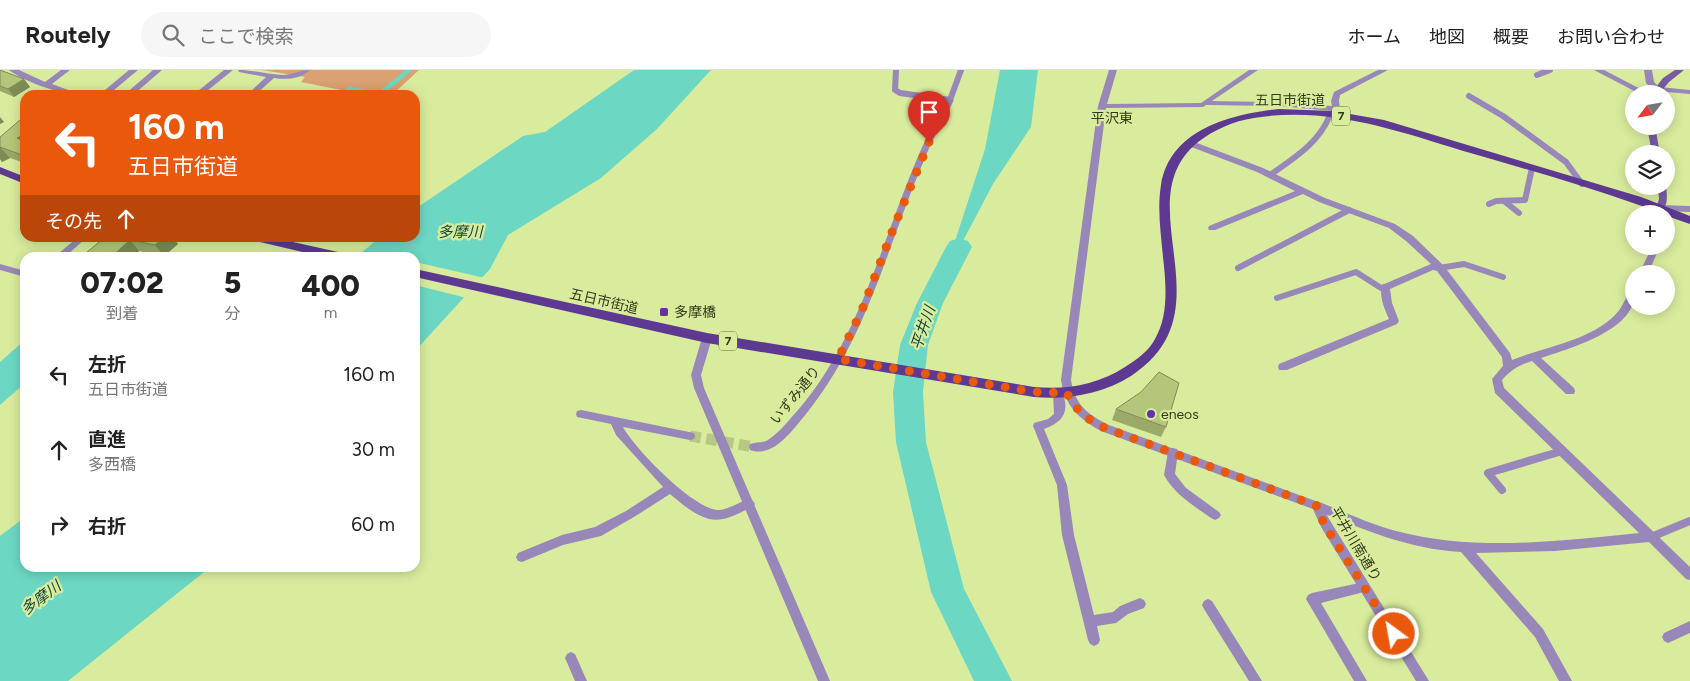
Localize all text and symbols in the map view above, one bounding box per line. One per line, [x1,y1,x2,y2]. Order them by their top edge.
search box [141,12,491,57]
text: Routely [25,20,111,49]
icon: search [159,21,187,49]
text: ここで検索 [199,25,294,48]
text: ホーム [1348,26,1401,48]
text: 地図 [1429,26,1465,48]
text: 概要 [1493,26,1529,48]
text: お問い合わせ [1557,26,1665,48]
north arrow [1625,85,1675,135]
map controls [1625,85,1675,315]
pin [908,91,950,142]
street label: 五日市街道 [1255,92,1325,109]
icon: arrive [915,98,943,126]
text: 160 m [128,106,225,148]
road number: 7 [1332,106,1350,126]
icon: left [45,110,110,175]
district label: 平沢東 [1091,110,1133,127]
button: layers [1625,145,1675,195]
text: 五日市街道 [128,153,238,180]
icon: ahead [112,205,140,233]
button: + [1625,205,1675,255]
text: その先 [45,210,102,233]
water label: 多摩川 [437,223,484,241]
text: 07:02 [80,264,164,301]
text: 5 [224,264,241,301]
button: − [1625,265,1675,315]
text: 400 [302,267,360,304]
street label: 五日市街道 [568,285,640,318]
water label: 平井川 [907,302,939,352]
text: m [324,303,337,322]
text: 到着 [106,304,138,323]
text: 分 [225,304,241,323]
place label: 多摩橋 [674,304,716,321]
marker: 多摩橋 [658,306,670,318]
road number: 7 [719,332,737,350]
text: 左折 [88,353,126,376]
icon: left [45,361,73,389]
text: 160 m [343,363,395,386]
street label: いずみ通り [767,363,824,428]
text: 五日市街道 [88,380,168,399]
place label: eneos [1161,406,1199,423]
marker: eneos [1145,408,1157,420]
text: 直進 [88,428,126,451]
icon: ahead [45,436,73,464]
text: 30 m [352,438,395,461]
text: 多西橋 [88,455,136,474]
street label: 平井川南通り [1327,504,1384,585]
icon: right [45,511,73,539]
text: 60 m [351,513,395,536]
text: 右折 [88,515,126,538]
water label: 多摩川 [18,576,66,619]
position arrow [1367,607,1419,659]

